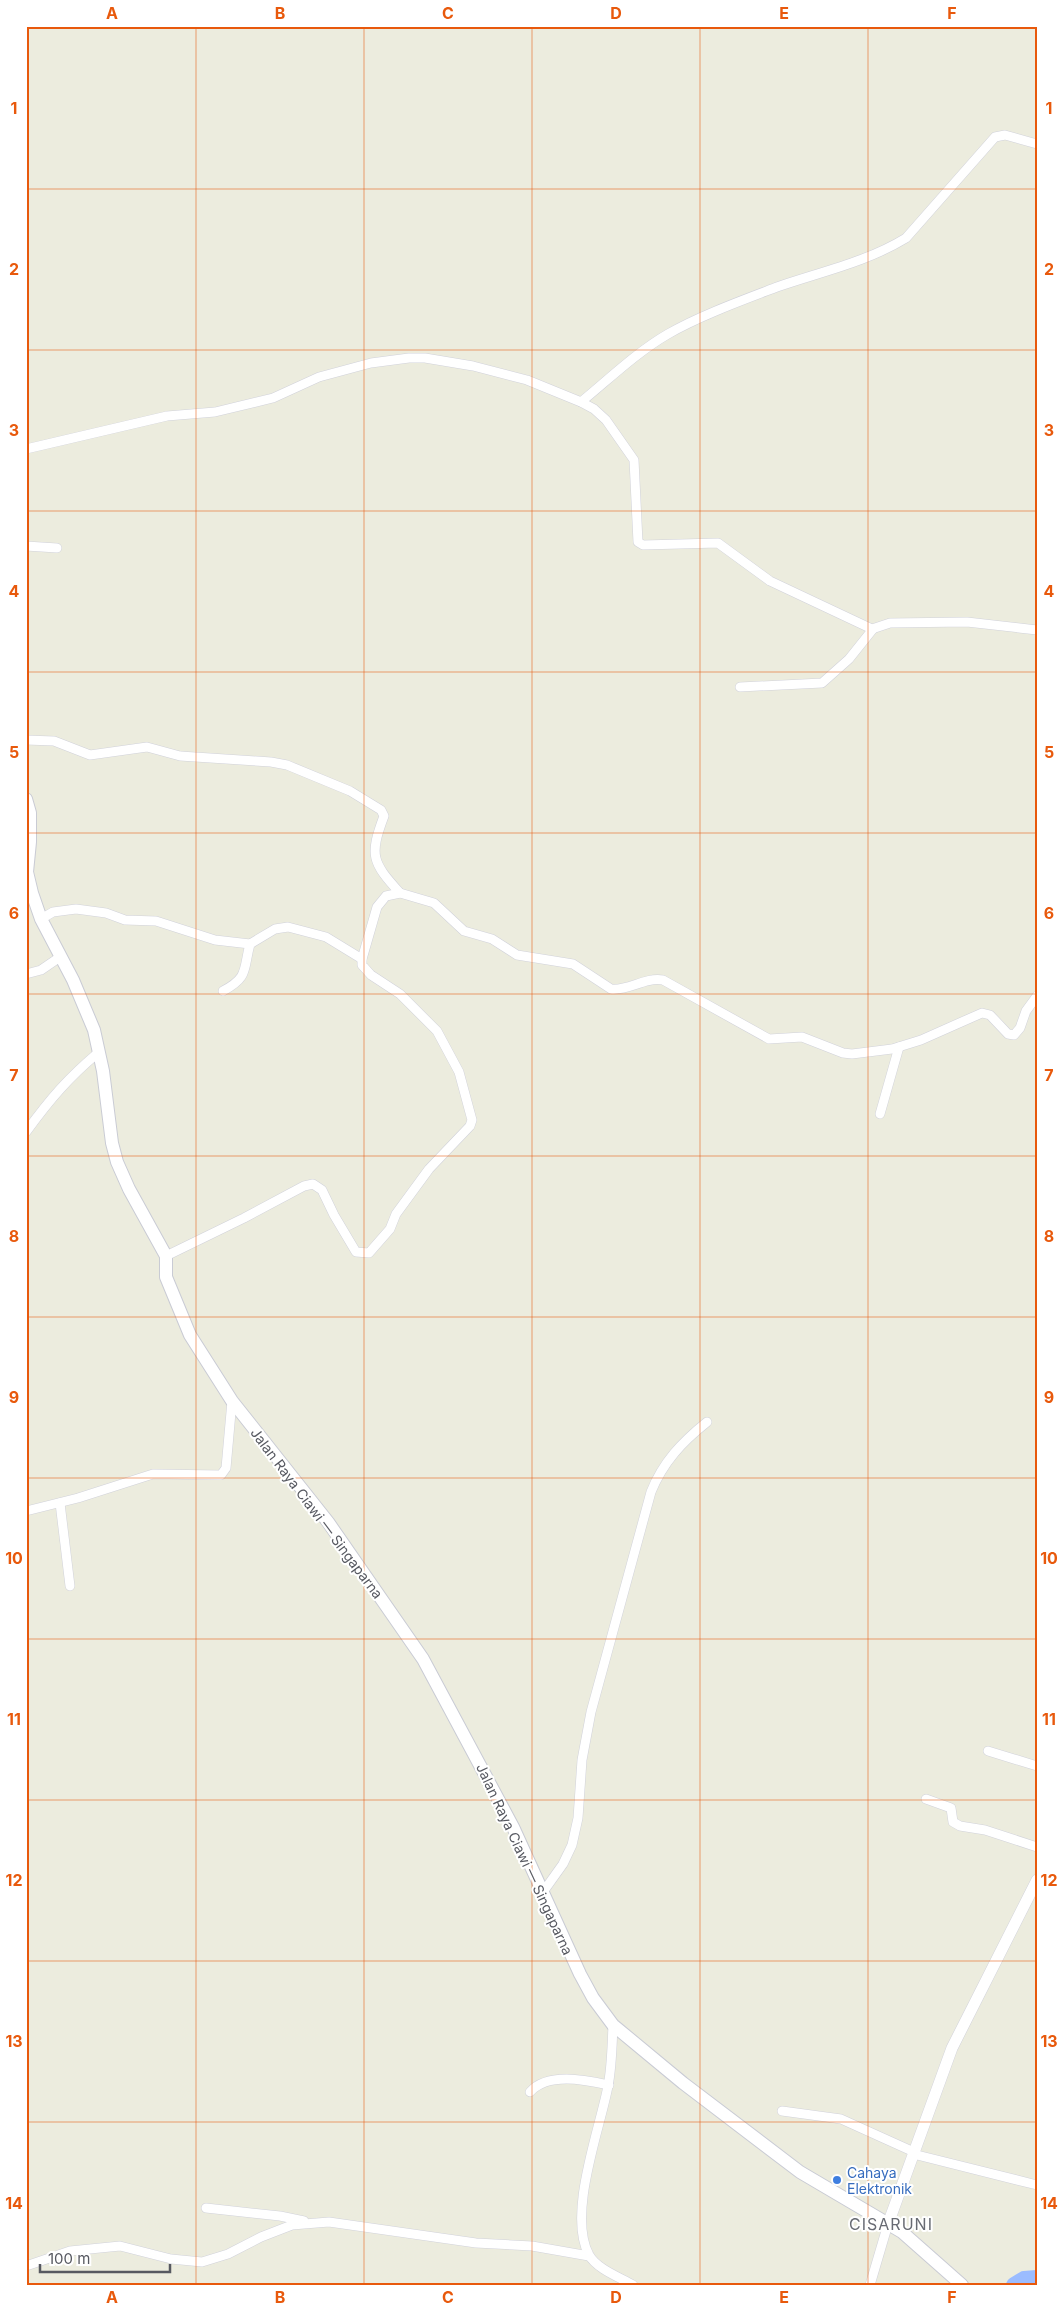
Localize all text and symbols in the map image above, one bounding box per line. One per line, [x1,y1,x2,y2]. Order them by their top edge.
text: A [106,3,118,23]
text: B [275,3,285,23]
text: C [442,3,454,23]
text: D [610,3,622,23]
text: E [779,3,789,23]
text: F [947,3,957,23]
text: 1 [11,98,17,118]
text: 1 [1046,98,1052,118]
text: 2 [9,259,19,279]
text: 2 [1044,259,1054,279]
text: 3 [9,420,19,440]
text: 3 [1044,420,1054,440]
text: 4 [9,581,20,601]
text: 4 [1044,581,1055,601]
text: 5 [9,742,19,762]
text: 5 [1044,742,1054,762]
text: 6 [9,903,19,923]
text: 6 [1044,903,1054,923]
text: 7 [9,1065,19,1085]
text: 7 [1044,1065,1054,1085]
text: 8 [9,1226,19,1246]
text: 8 [1044,1226,1054,1246]
text: 9 [9,1387,19,1407]
text: 9 [1044,1387,1054,1407]
street label: Jalan Raya Ciawi — Singaparna [247,1424,387,1602]
text: 10 [5,1548,23,1568]
text: 10 [1040,1548,1058,1568]
text: 11 [7,1709,21,1729]
text: 11 [1042,1709,1056,1729]
street label: Jalan Raya Ciawi — Singaparna [473,1761,577,1957]
text: 12 [6,1870,22,1890]
text: 12 [1041,1870,1057,1890]
text: 13 [5,2031,23,2051]
text: 13 [1040,2031,1058,2051]
place label: Cahaya Elektronik [847,2164,912,2197]
marker: Cahaya Elektronik [831,2174,843,2186]
text: 14 [5,2193,23,2213]
text: 14 [1040,2193,1058,2213]
district label: CISARUNI [849,2214,933,2234]
scale bar [40,2241,170,2273]
text: 100 m [48,2249,90,2268]
text: A [106,2287,118,2307]
text: B [275,2287,285,2307]
text: C [442,2287,454,2307]
text: D [610,2287,622,2307]
text: E [779,2287,789,2307]
text: F [947,2287,957,2307]

